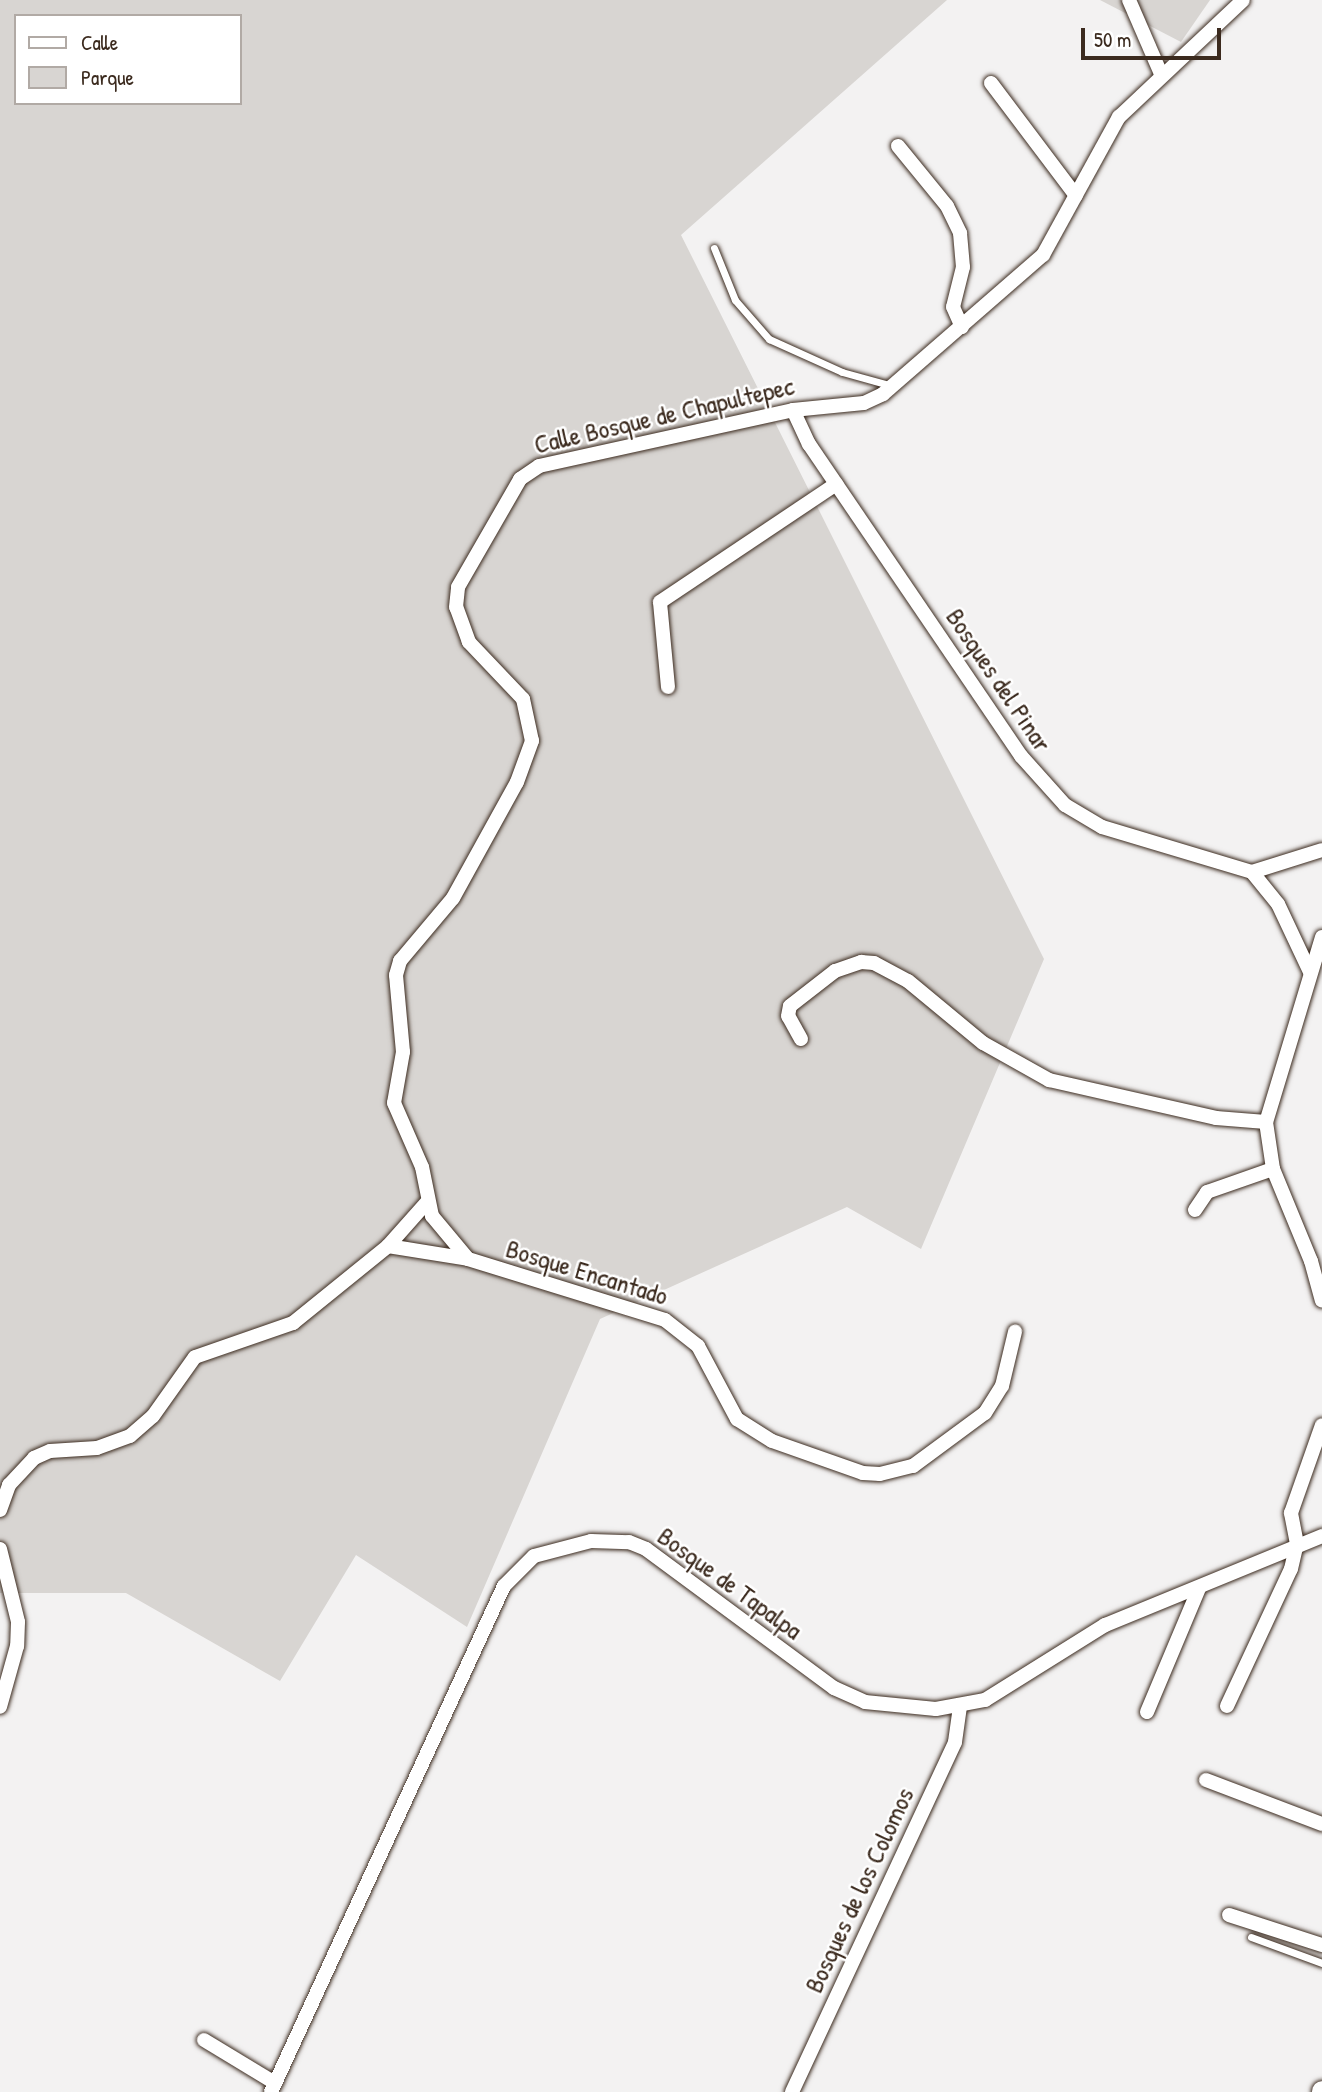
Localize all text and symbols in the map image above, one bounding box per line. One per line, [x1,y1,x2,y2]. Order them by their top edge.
legend [14,14,242,105]
scale bar [1084,14,1224,58]
text: 50 m [1094,25,1131,54]
text: Calle [81,28,118,57]
text: Parque [81,63,134,92]
street label: Calle Bosque de Chapultepec [531,370,797,460]
street label: Bosques del Pinar [940,602,1058,758]
street label: Bosque Encantado [502,1233,672,1311]
street label: Bosque de Tapalpa [652,1520,808,1646]
street label: Bosques de los Colomos [798,1783,920,1997]

